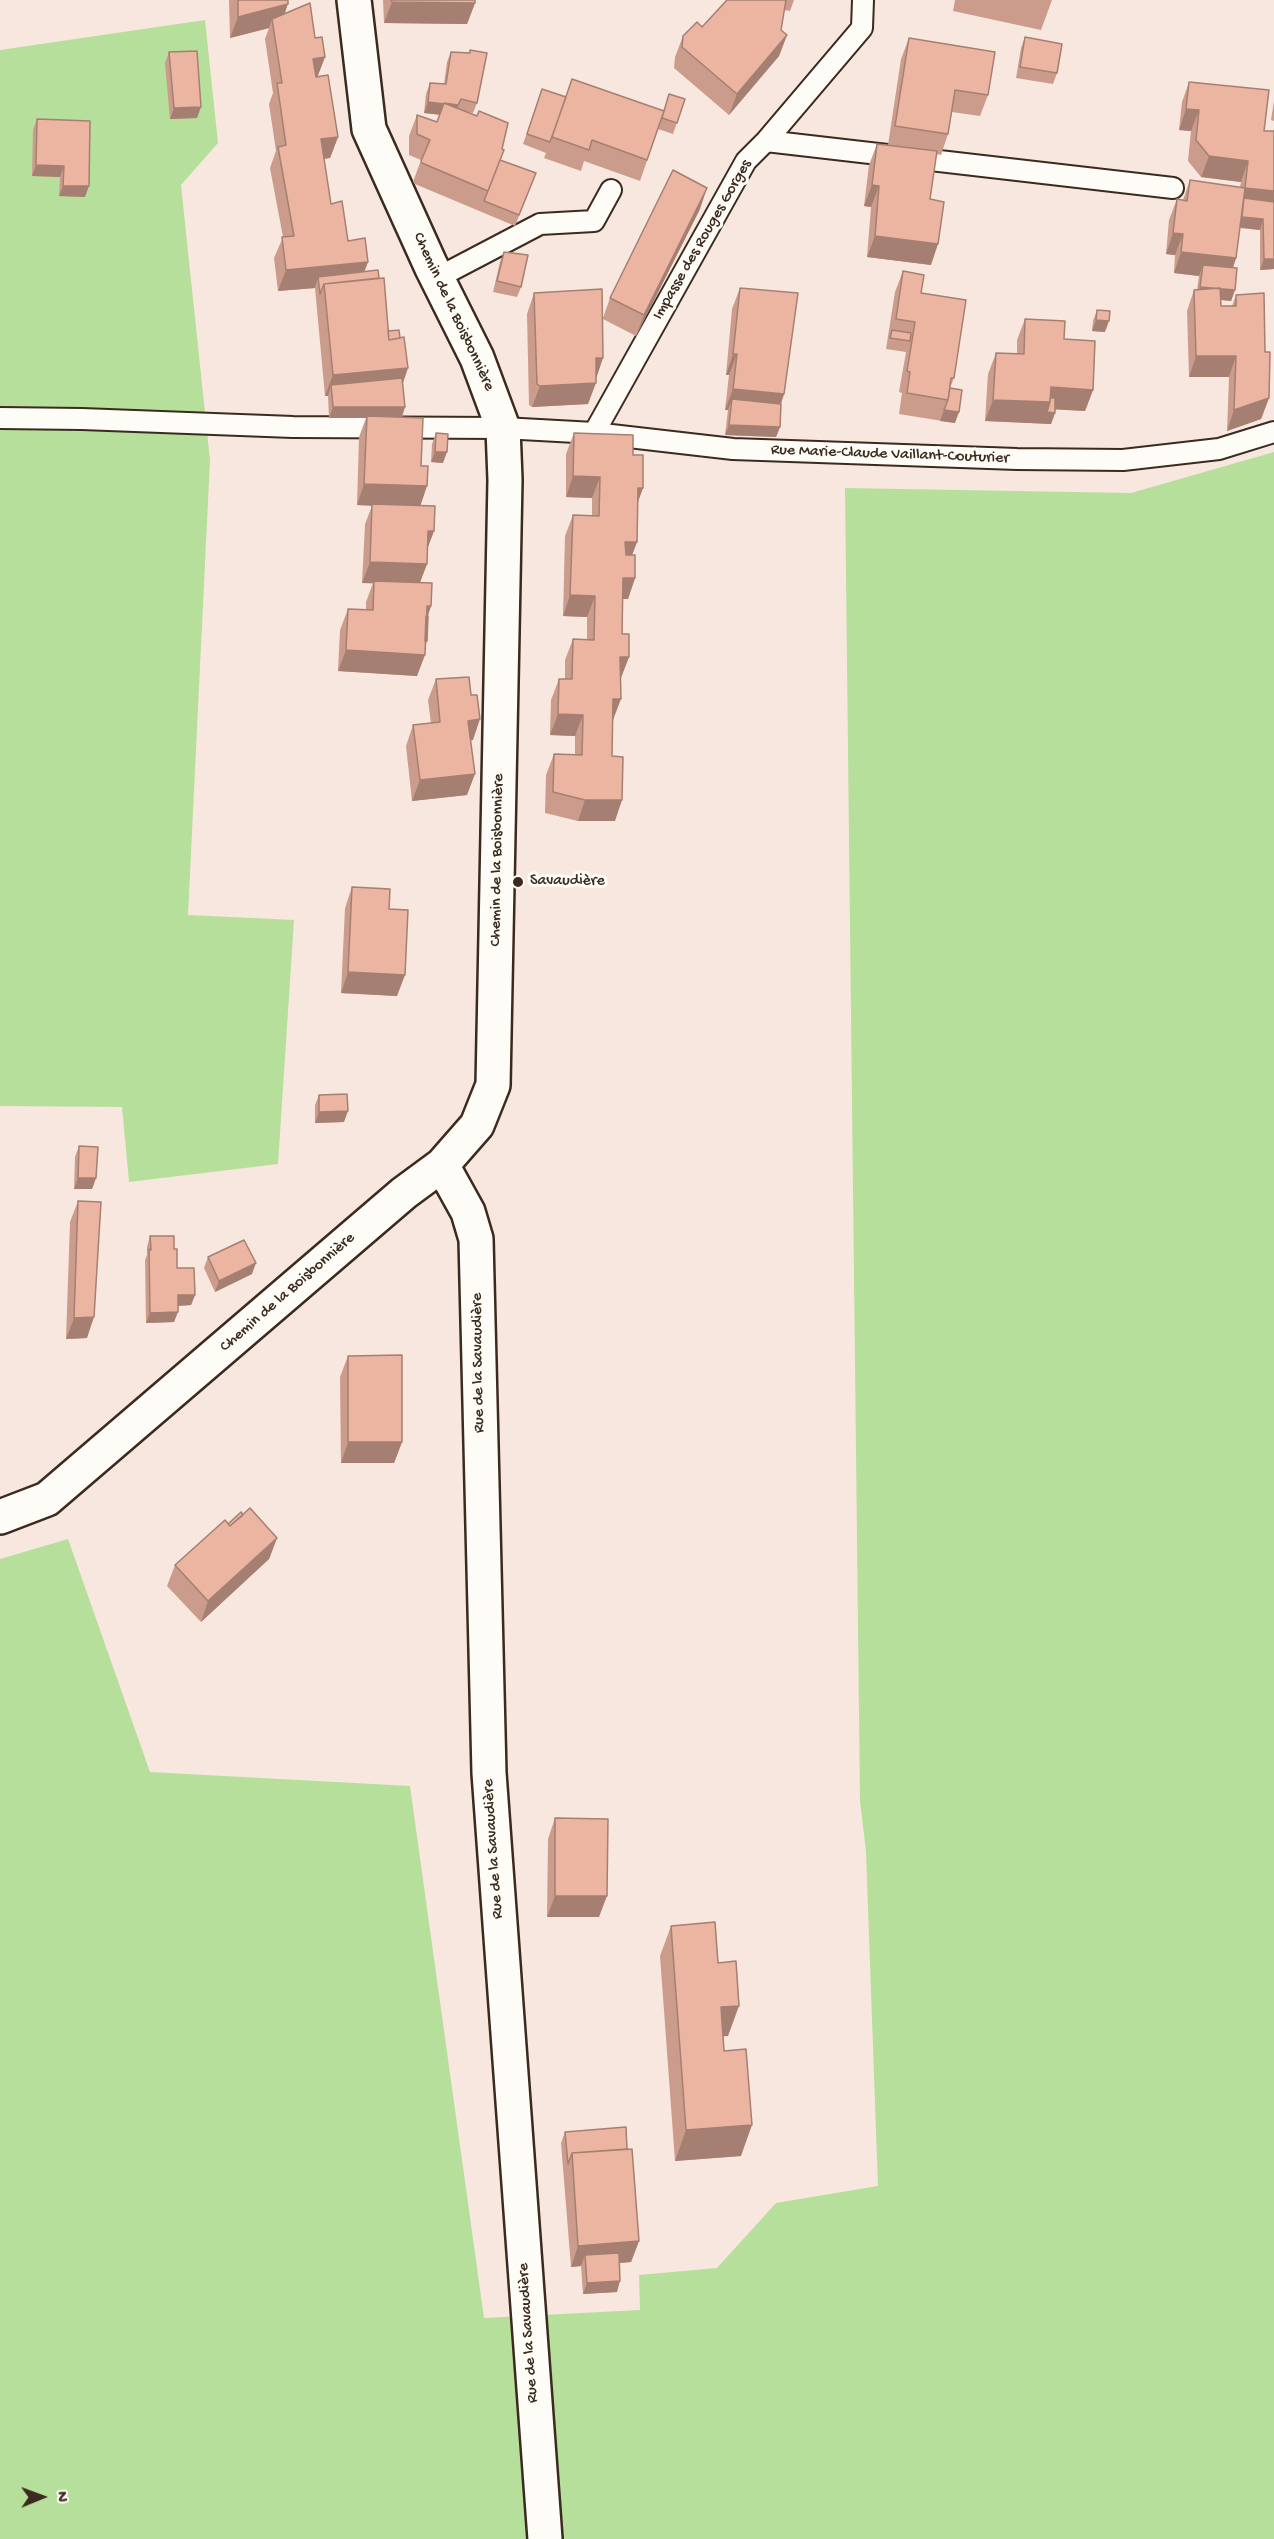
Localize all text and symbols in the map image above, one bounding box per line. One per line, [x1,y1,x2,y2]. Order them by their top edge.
street label: Impasse des Rouges Gorges [649,157,757,323]
street label: Chemin de la Boisbonnière [408,230,498,394]
street label: Rue Marie-Claude Vaillant-Couturier [771,441,1009,469]
street label: Chemin de la Boisbonnière [487,773,509,947]
place label: Savaudière [530,872,605,892]
marker: Savaudière [511,875,525,889]
street label: Chemin de la Boisbonnière [216,1229,360,1357]
street label: Rue de la Savaudière [468,1293,490,1433]
street label: Rue de la Savaudière [480,1778,508,1920]
street label: Rue de la Savaudière [515,2262,543,2404]
north arrow [12,2467,72,2527]
text: N [51,2491,70,2502]

